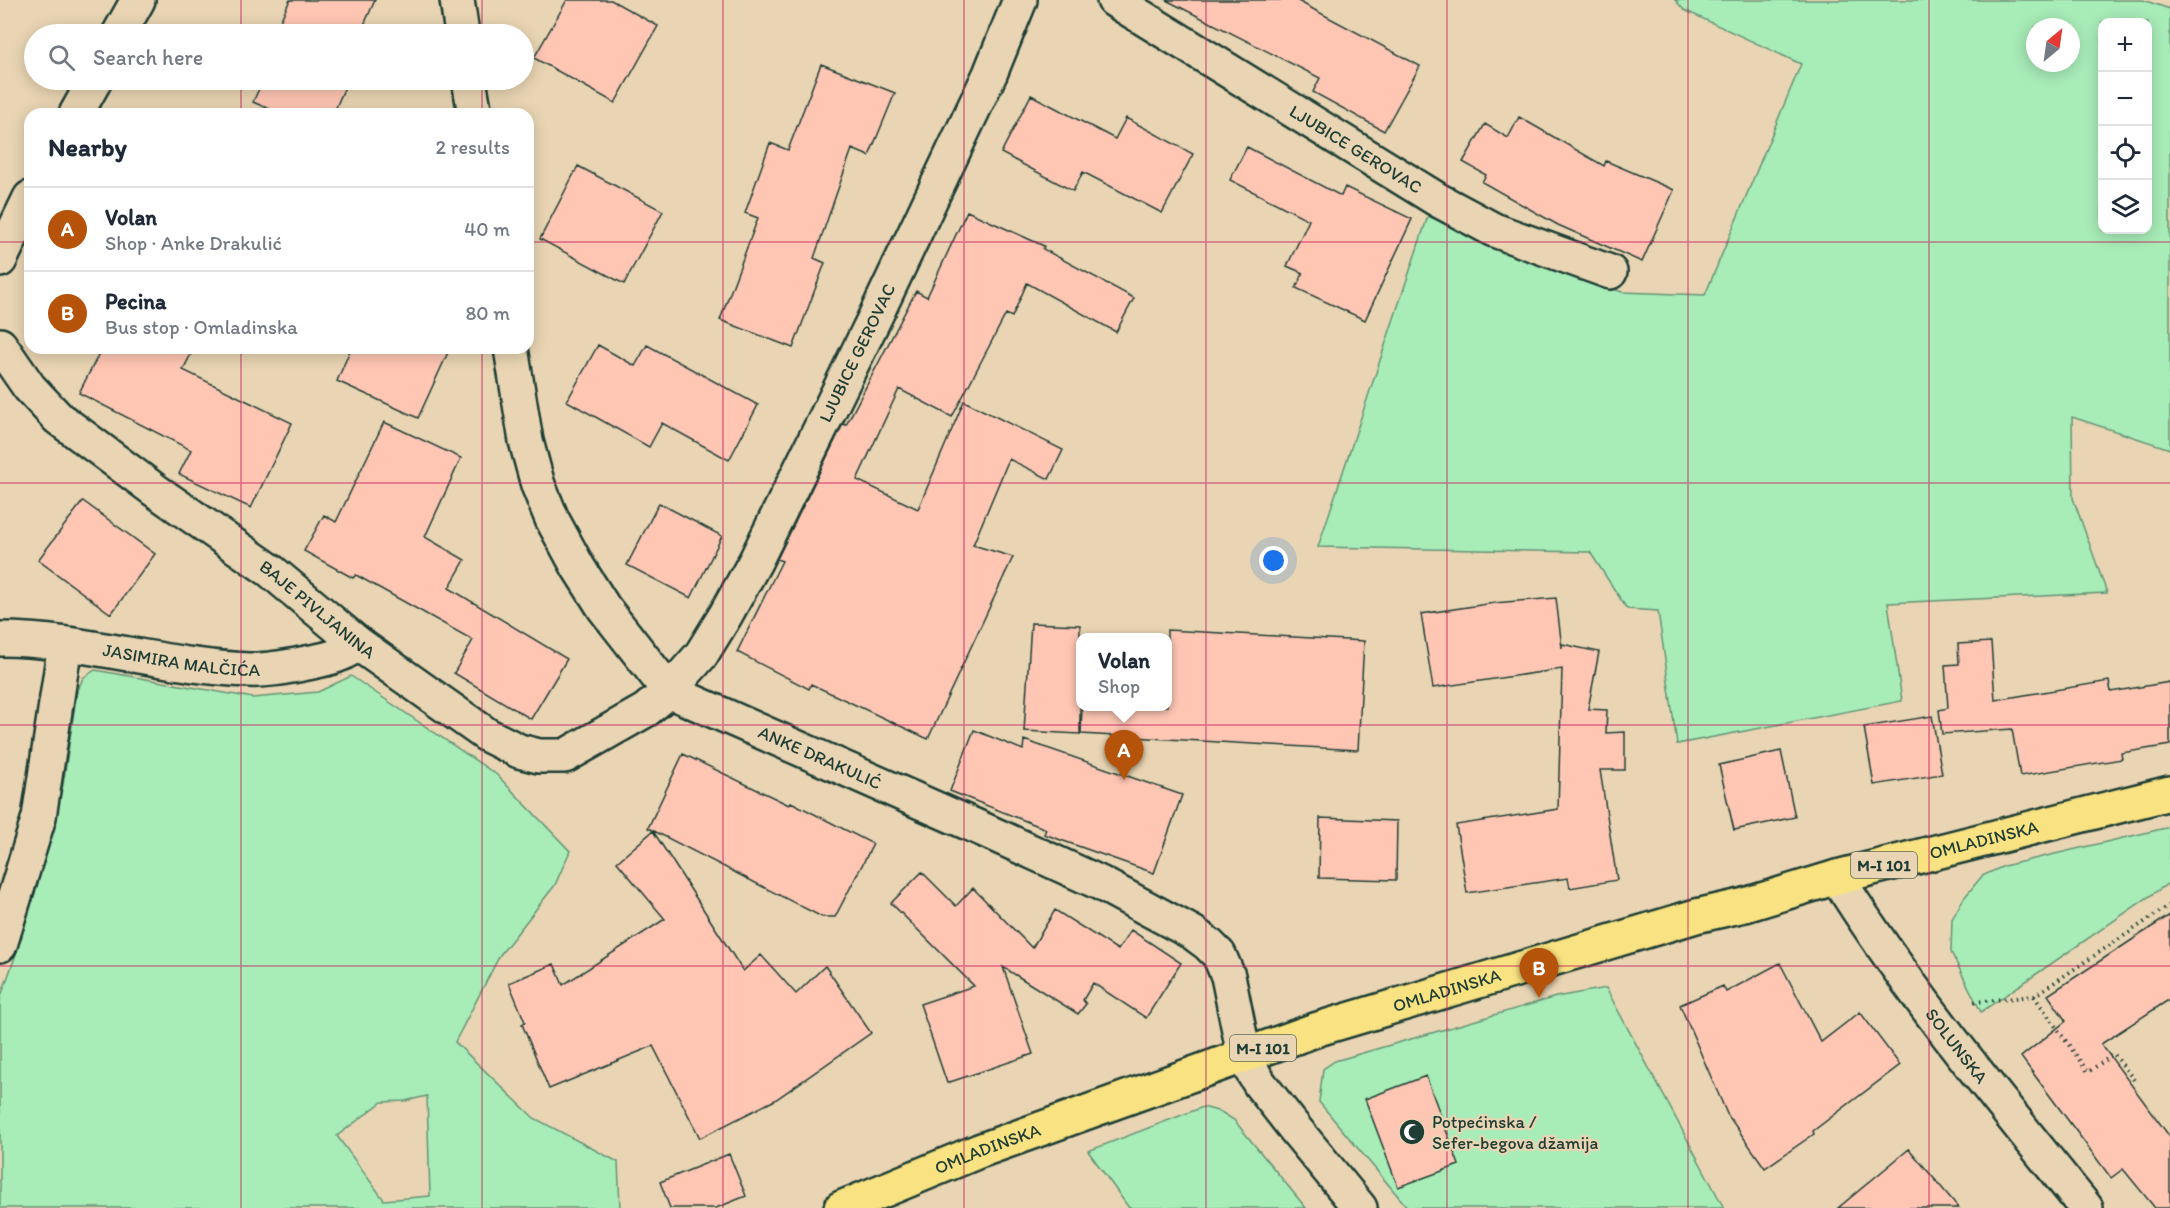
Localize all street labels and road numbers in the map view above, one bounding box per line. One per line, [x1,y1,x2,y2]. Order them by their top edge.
street label: LJUBICE GEROVAC [1285,100,1426,198]
street label: LJUBICE GEROVAC [814,280,900,426]
street label: BAJE PIVLJANINA [255,555,380,664]
street label: JASIMIRA MALČIĆA [101,639,261,681]
street label: ANKE DRAKULIĆ [755,721,885,794]
street label: OMLADINSKA [1927,815,2041,864]
road number: M-I 101 [1851,852,1917,878]
street label: OMLADINSKA [1390,964,1504,1017]
street label: SOLUNSKA [1920,1004,1993,1088]
road number: M-I 101 [1230,1035,1296,1061]
street label: OMLADINSKA [931,1119,1044,1179]

